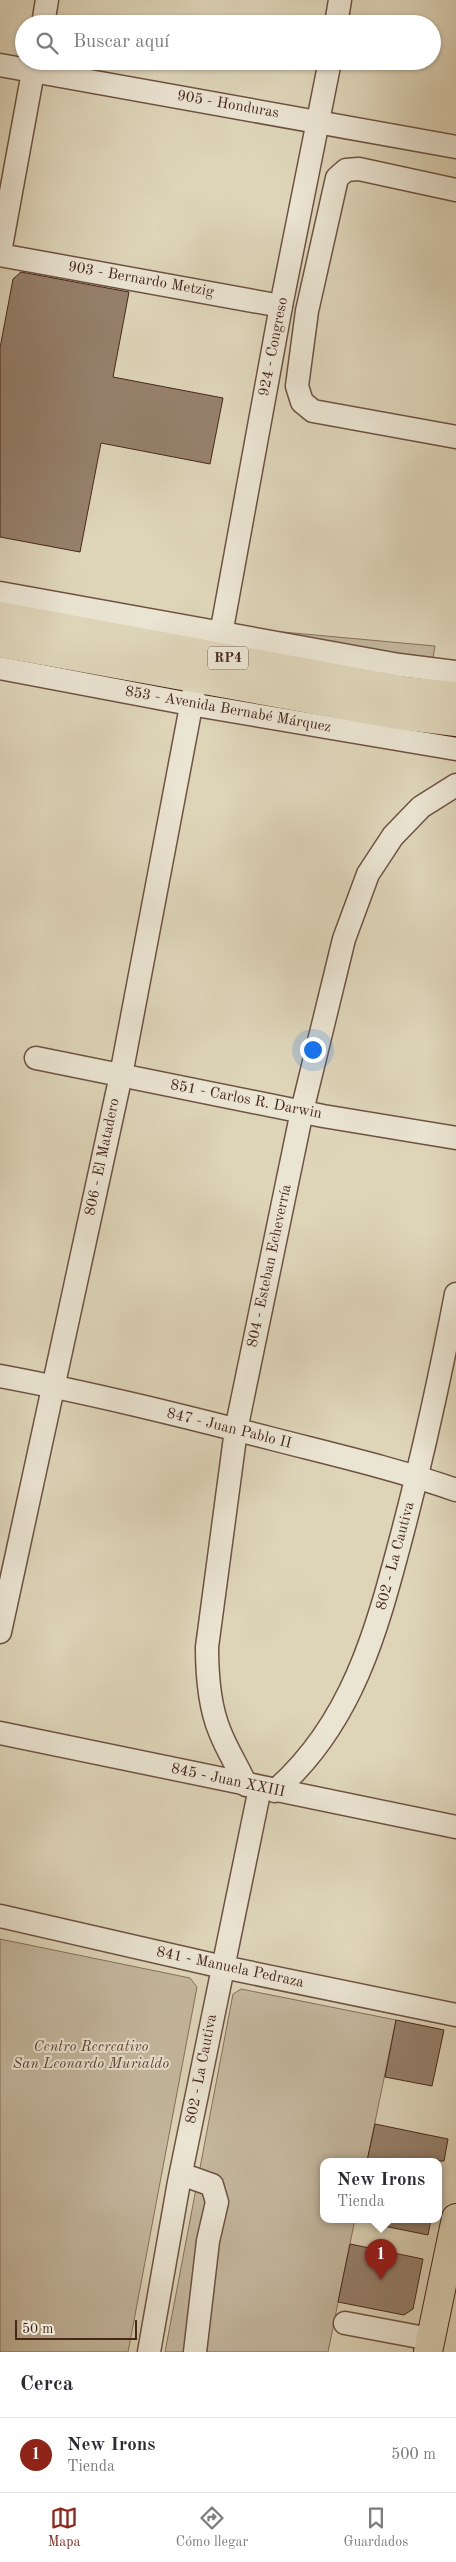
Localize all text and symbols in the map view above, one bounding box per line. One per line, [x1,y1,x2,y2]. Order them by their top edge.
search box [15,15,441,70]
icon: search [33,29,61,57]
text: Buscar aquí [73,33,169,52]
street label: 905 - Honduras [176,89,280,121]
street label: 903 - Bernardo Metzig [67,260,215,300]
street label: 924 - Congreso [257,296,291,398]
road number: RP4 [208,646,248,670]
street label: 853 - Avenida Bernabé Márquez [124,684,332,736]
your location [300,1037,326,1063]
street label: 851 - Carlos R. Darwin [169,1078,323,1122]
street label: 806 - El Matadero [83,1097,123,1217]
street label: 804 - Esteban Echeverría [245,1183,295,1349]
street label: 847 - Juan Pablo II [165,1406,293,1452]
street label: 802 - La Cautiva [374,1500,418,1612]
street label: 845 - Juan XXIII [170,1762,286,1800]
street label: 841 - Manuela Pedraza [155,1945,306,1991]
street label: 802 - La Cautiva [184,2012,220,2125]
park label: Centro Recreativo San Leonardo Murialdo [13,2040,169,2072]
popup [320,2158,442,2223]
text: New Irons [337,2171,425,2190]
text: Tienda [337,2194,385,2210]
pin: 1 [365,2239,397,2280]
scale bar [15,2317,138,2340]
text: 50 m [22,2322,53,2336]
text: Cerca [20,2374,73,2395]
text: New Irons [67,2436,155,2455]
text: 1 [31,2447,41,2463]
text: 500 m [391,2447,436,2463]
text: Tienda [67,2459,115,2475]
tab: Mapa [48,2504,80,2551]
tab: Cómo llegar [176,2504,248,2551]
tab: Guardados [344,2504,408,2551]

